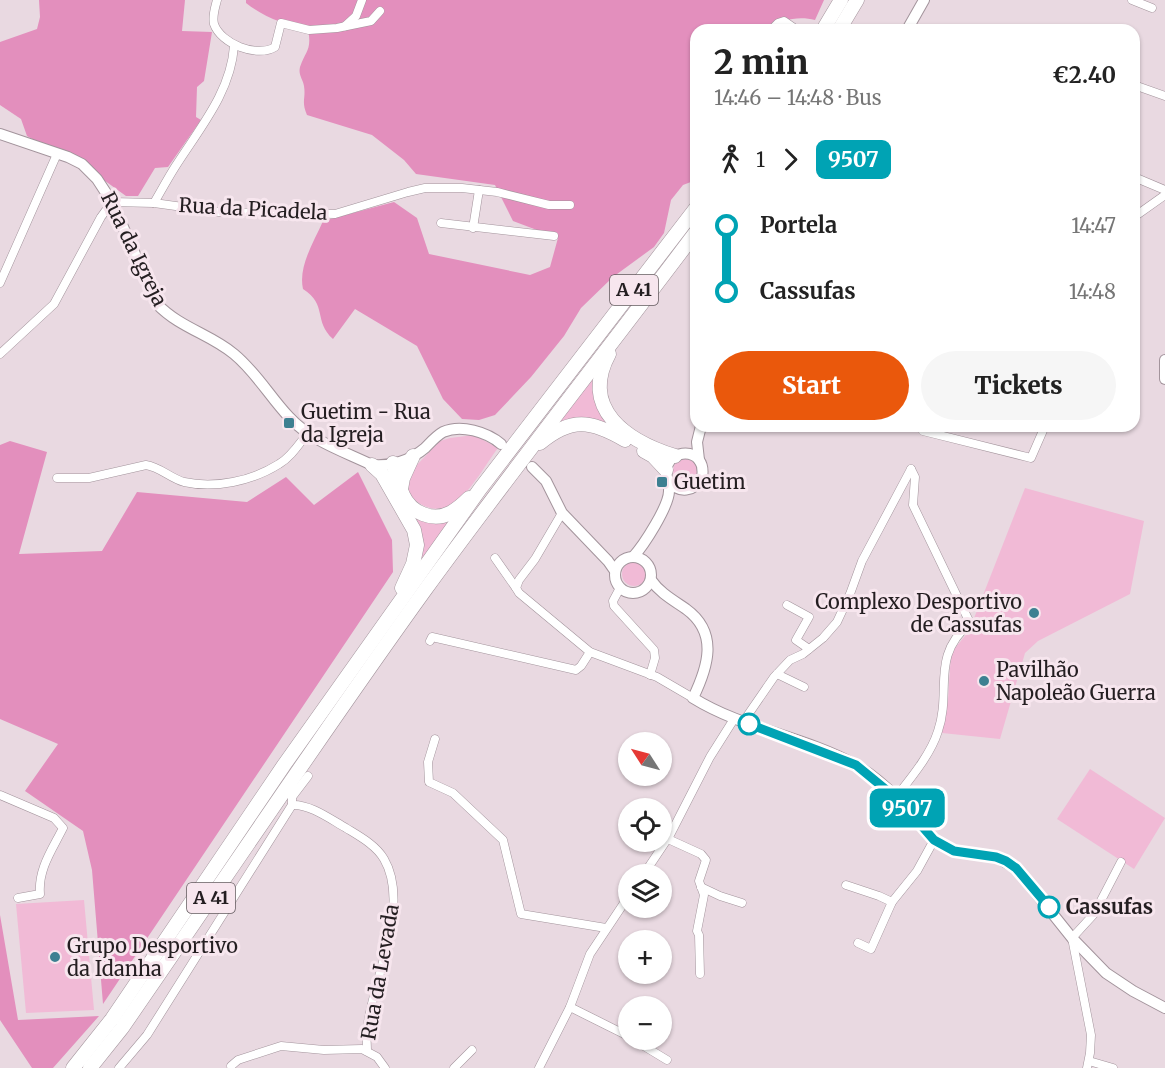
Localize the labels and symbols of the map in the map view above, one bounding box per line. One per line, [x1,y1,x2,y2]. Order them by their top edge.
street label: Rua da Igreja [96,187,173,310]
street label: Rua da Picadela [178,192,328,225]
road number: A 41 [610,275,658,305]
place label: Guetim - Rua da Igreja [301,399,431,447]
marker: Guetim - Rua da Igreja [282,416,296,430]
place label: Guetim [674,469,746,494]
marker: Guetim [655,475,669,489]
place label: Complexo Desportivo de Cassufas [815,589,1022,637]
marker: Complexo Desportivo de Cassufas [1027,606,1041,620]
place label: Pavilhão Napoleão Guerra [996,657,1156,705]
marker: Pavilhão Napoleão Guerra [977,674,991,688]
unlabelled marker [738,713,760,735]
north arrow [618,732,672,786]
line badge: 9507 [865,788,949,828]
road number: A 41 [187,883,235,913]
place label: Cassufas [1066,894,1153,919]
marker: Cassufas [1038,896,1060,918]
street label: Rua da Levada [355,902,404,1042]
place label: Grupo Desportivo da Idanha [67,933,238,981]
marker: Grupo Desportivo da Idanha [48,950,62,964]

